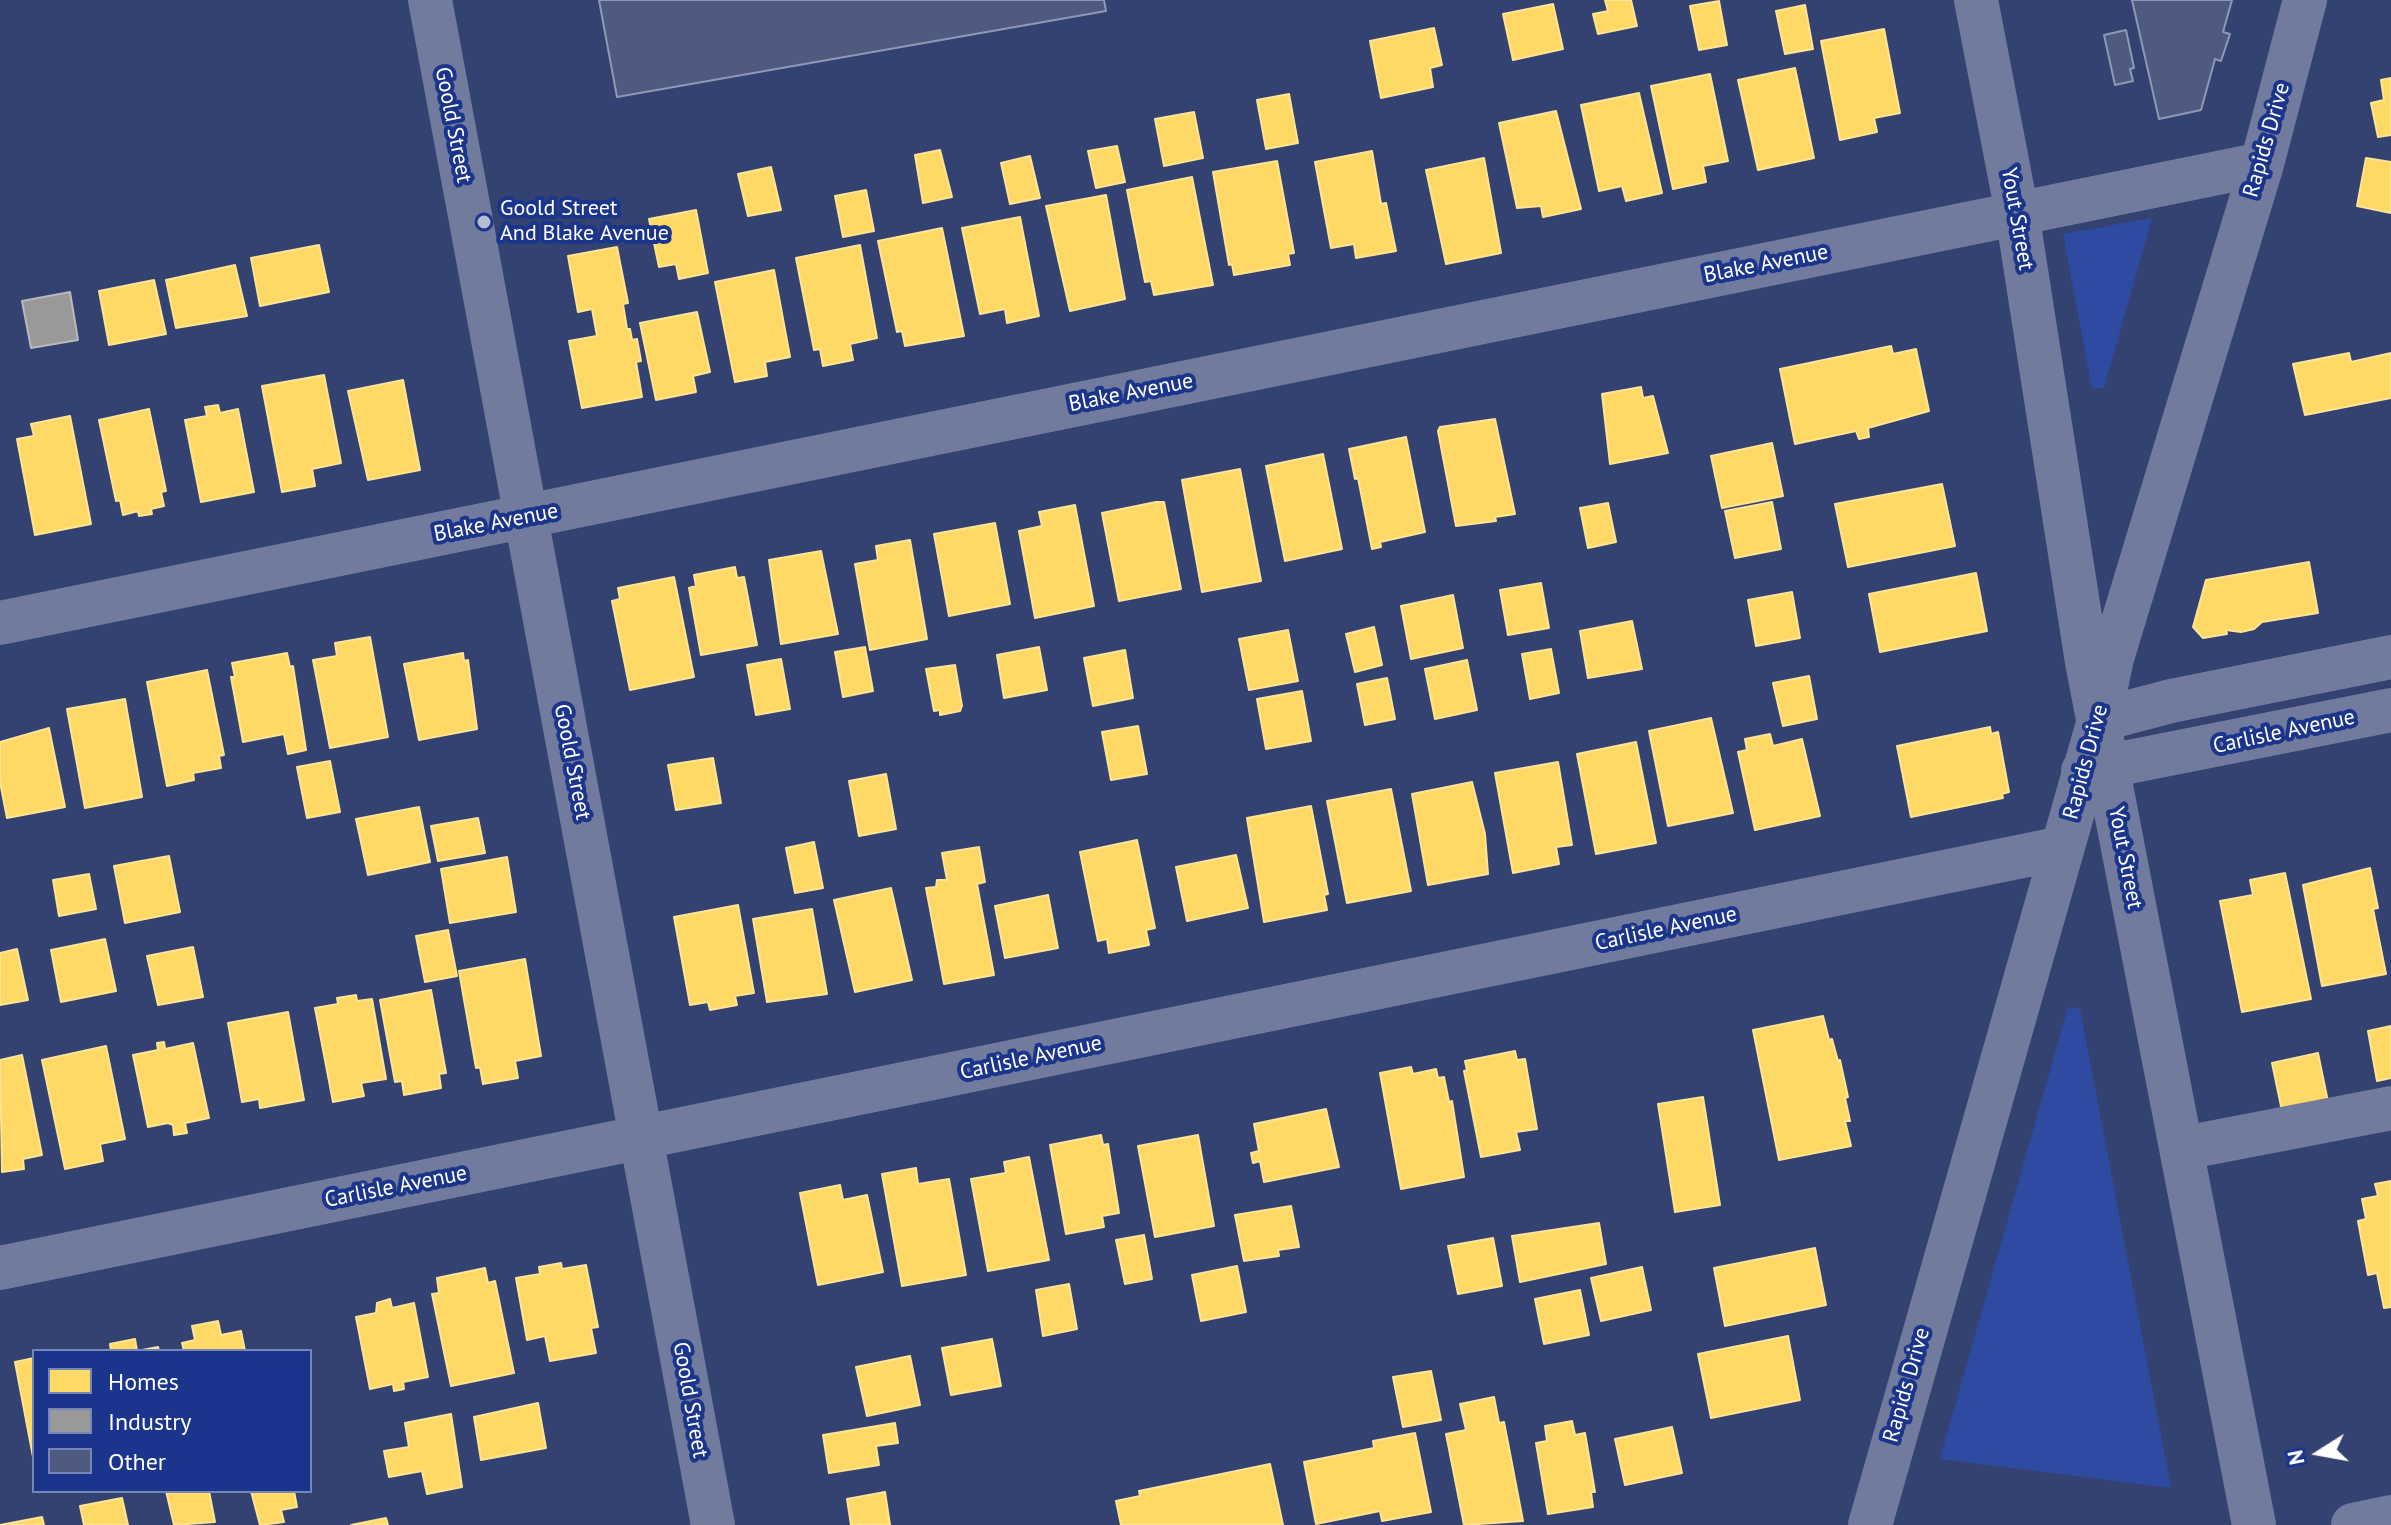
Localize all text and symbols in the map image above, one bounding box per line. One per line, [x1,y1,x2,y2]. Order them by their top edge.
street label: Goold Street [429,65,477,185]
street label: Rapids Drive [2238,80,2296,200]
street label: Yout Street [1995,166,2039,272]
place label: Goold Street And Blake Avenue [500,196,669,248]
marker: Goold Street And Blake Avenue [475,213,493,231]
street label: Blake Avenue [1702,239,1830,289]
street label: Blake Avenue [1067,368,1195,418]
street label: Blake Avenue [432,498,560,548]
street label: Goold Street [548,702,596,822]
street label: Rapids Drive [2058,702,2114,822]
street label: Carlisle Avenue [2211,704,2357,760]
street label: Yout Street [2102,805,2148,911]
street label: Carlisle Avenue [1593,901,1739,957]
street label: Carlisle Avenue [958,1030,1104,1086]
street label: Carlisle Avenue [323,1160,469,1214]
street label: Rapids Drive [1878,1325,1936,1445]
street label: Goold Street [667,1340,713,1460]
legend [32,1349,312,1493]
text: Homes [108,1366,179,1397]
text: Industry [108,1406,192,1437]
north arrow [2279,1413,2359,1493]
text: Other [108,1446,166,1477]
text: N [2280,1448,2311,1467]

